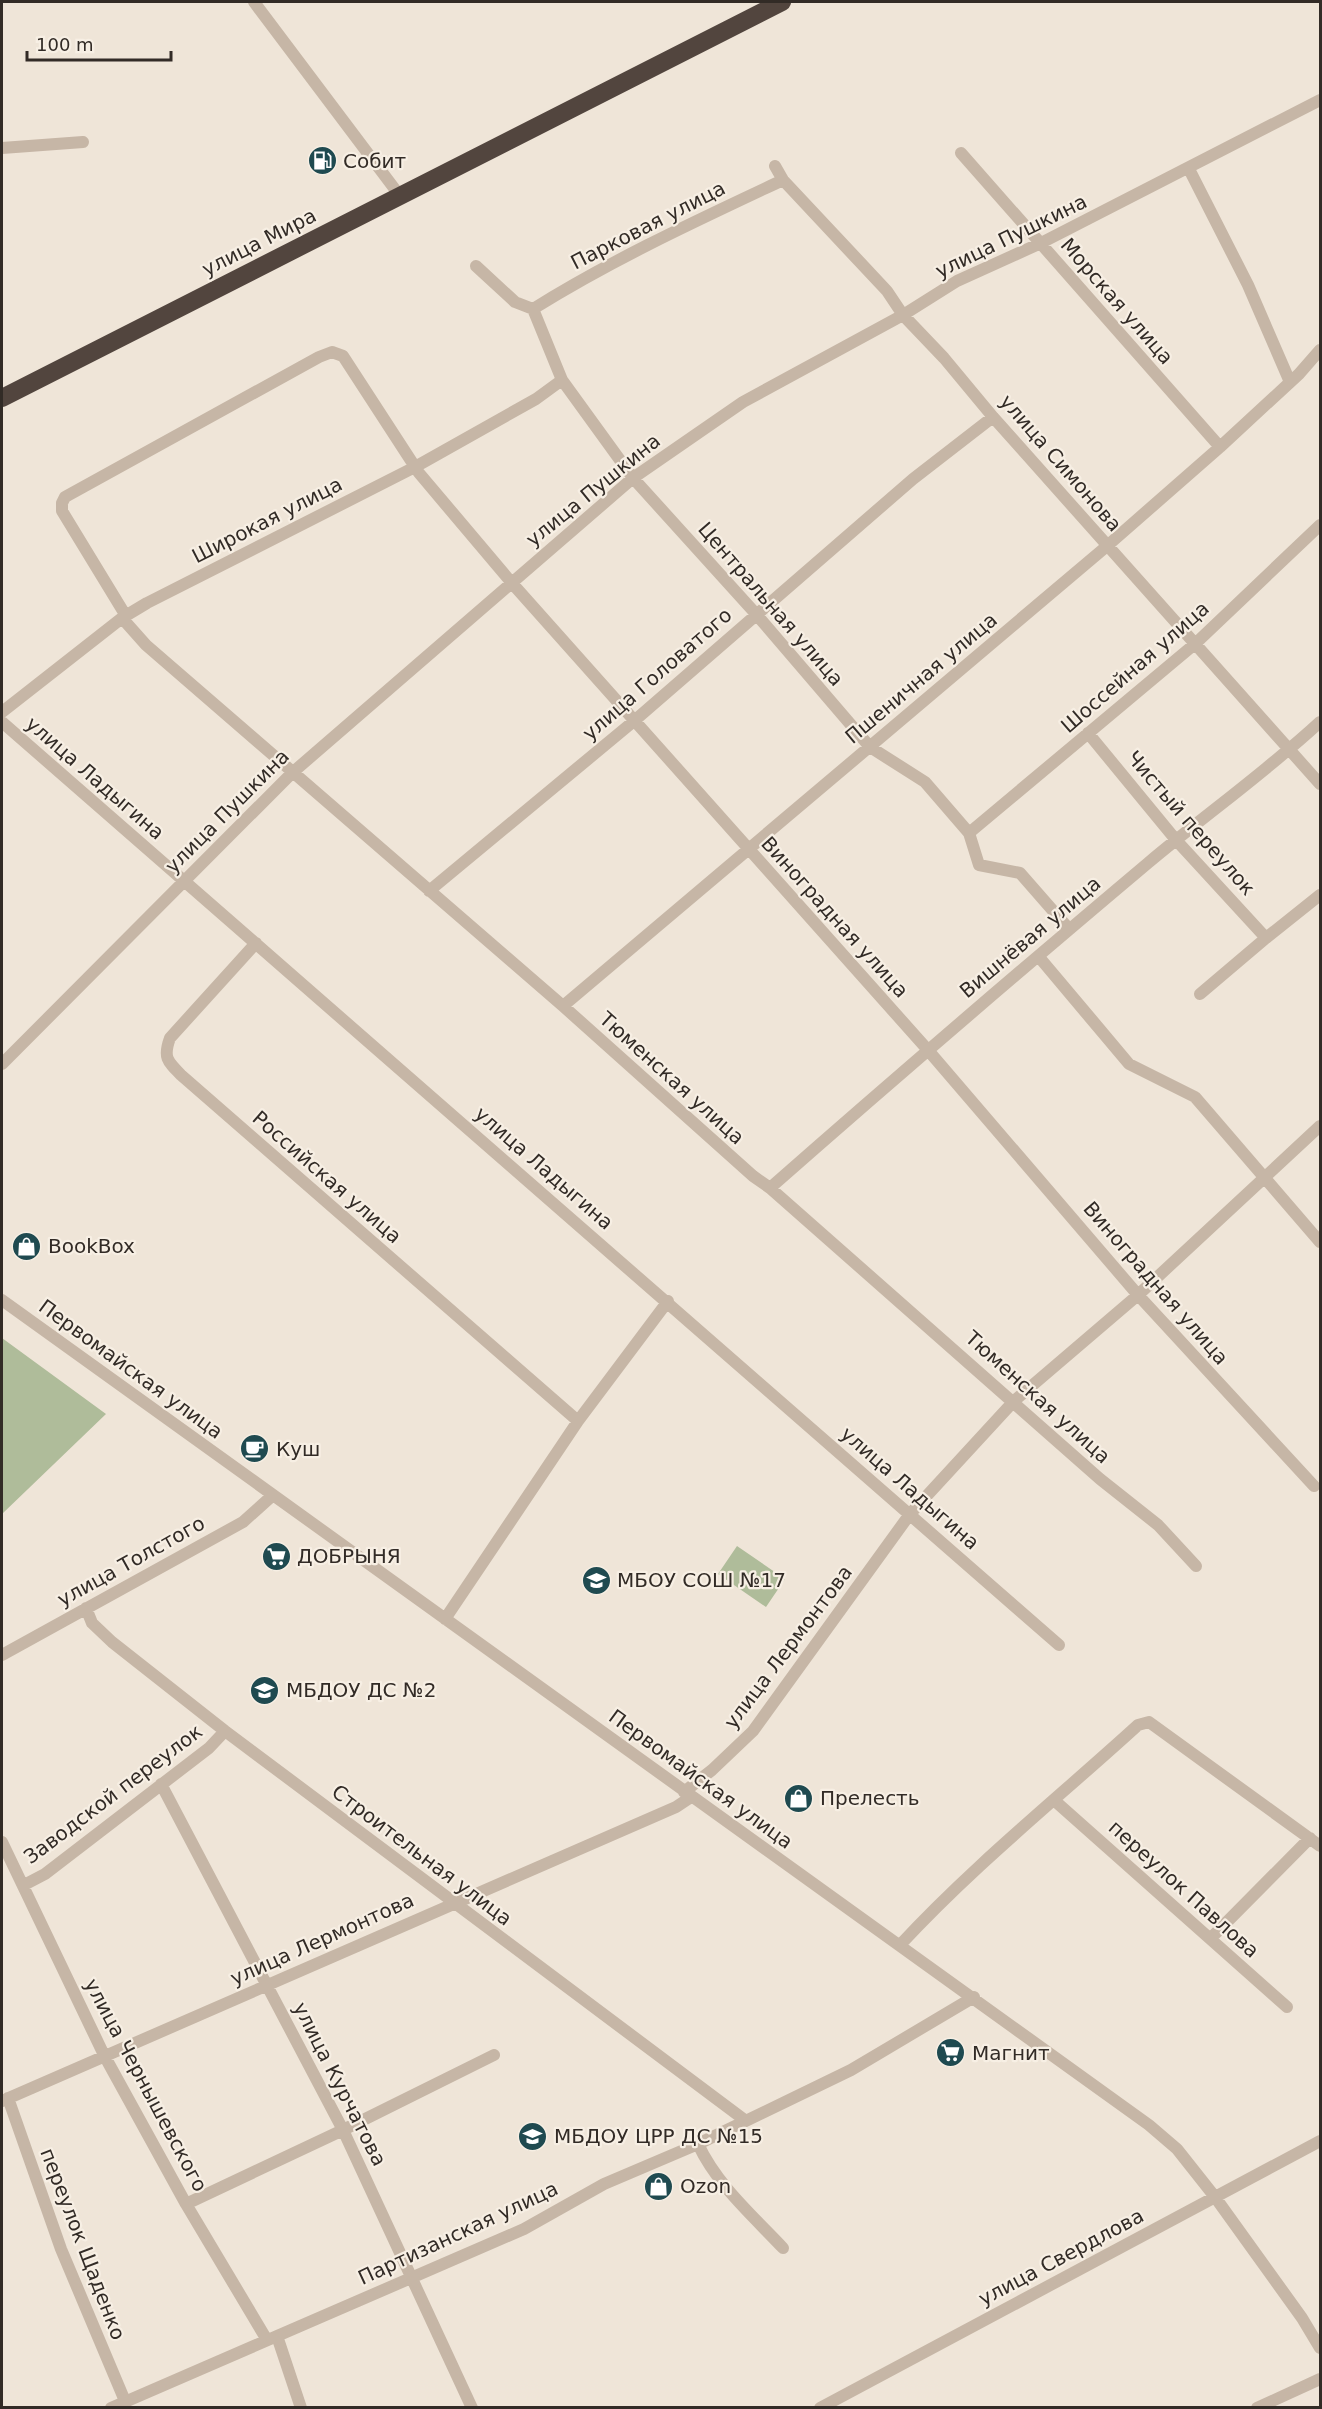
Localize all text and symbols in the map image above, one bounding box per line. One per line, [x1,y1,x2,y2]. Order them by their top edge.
scale bar [27,24,171,62]
text: 100 m [36,34,94,55]
fuel station icon: Собит [306,145,338,177]
place label: Собит [343,149,407,173]
street label: Парковая улица [567,176,729,274]
street label: улица Пушкина [931,189,1091,283]
street label: улица Мира [198,203,320,281]
street label: Морская улица [1056,233,1178,369]
street label: улица Симонова [995,390,1127,536]
street label: улица Пушкина [521,429,665,551]
street label: Широкая улица [188,472,346,568]
street label: Центральная улица [693,517,849,691]
street label: Шоссейная улица [1056,596,1214,738]
street label: улица Головатого [577,603,737,745]
street label: Пшеничная улица [840,608,1002,748]
street label: улица Ладыгина [21,711,169,845]
street label: улица Пушкина [160,744,294,878]
street label: Чистый переулок [1122,746,1260,900]
street label: Виноградная улица [756,831,914,1003]
street label: Вишнёвая улица [955,871,1105,1003]
street label: Тюменская улица [594,1006,749,1149]
street label: улица Ладыгина [470,1101,618,1235]
street label: Российская улица [248,1106,406,1248]
street label: Виноградная улица [1079,1196,1233,1370]
shop icon: BookBox [11,1230,43,1262]
place label: BookBox [48,1234,135,1258]
street label: Первомайская улица [34,1294,228,1444]
street label: Тюменская улица [960,1325,1115,1468]
street label: улица Ладыгина [836,1421,984,1555]
cafe icon: Куш [239,1433,271,1465]
place label: Куш [276,1437,320,1461]
street label: улица Толстого [53,1511,209,1611]
supermarket icon: ДОБРЫНЯ [260,1540,292,1572]
place label: ДОБРЫНЯ [297,1544,401,1568]
street label: улица Лермонтова [719,1561,857,1733]
school or university icon: МБОУ СОШ №17 [580,1564,612,1596]
place label: МБОУ СОШ №17 [617,1568,786,1592]
school or university icon: МБДОУ ДС №2 [249,1674,281,1706]
place label: МБДОУ ДС №2 [286,1678,436,1702]
street label: Первомайская улица [604,1704,798,1854]
street label: Заводской переулок [19,1719,207,1869]
street label: Строительная улица [327,1779,517,1931]
shop icon: Прелесть [783,1782,815,1814]
place label: Прелесть [820,1786,920,1810]
street label: переулок Павлова [1104,1815,1264,1963]
street label: улица Лермонтова [227,1888,417,1990]
street label: улица Чернышевского [80,1974,212,2196]
street label: улица Курчатова [288,1998,392,2170]
supermarket icon: Магнит [935,2037,967,2069]
place label: Магнит [972,2041,1050,2065]
school or university icon: МБДОУ ЦРР ДС №15 [517,2120,549,2152]
place label: МБДОУ ЦРР ДС №15 [554,2124,763,2148]
street label: переулок Щаденко [35,2145,131,2343]
shop icon: Ozon [643,2170,675,2202]
place label: Ozon [680,2174,731,2198]
street label: Партизанская улица [354,2176,562,2290]
street label: улица Свердлова [974,2203,1148,2311]

